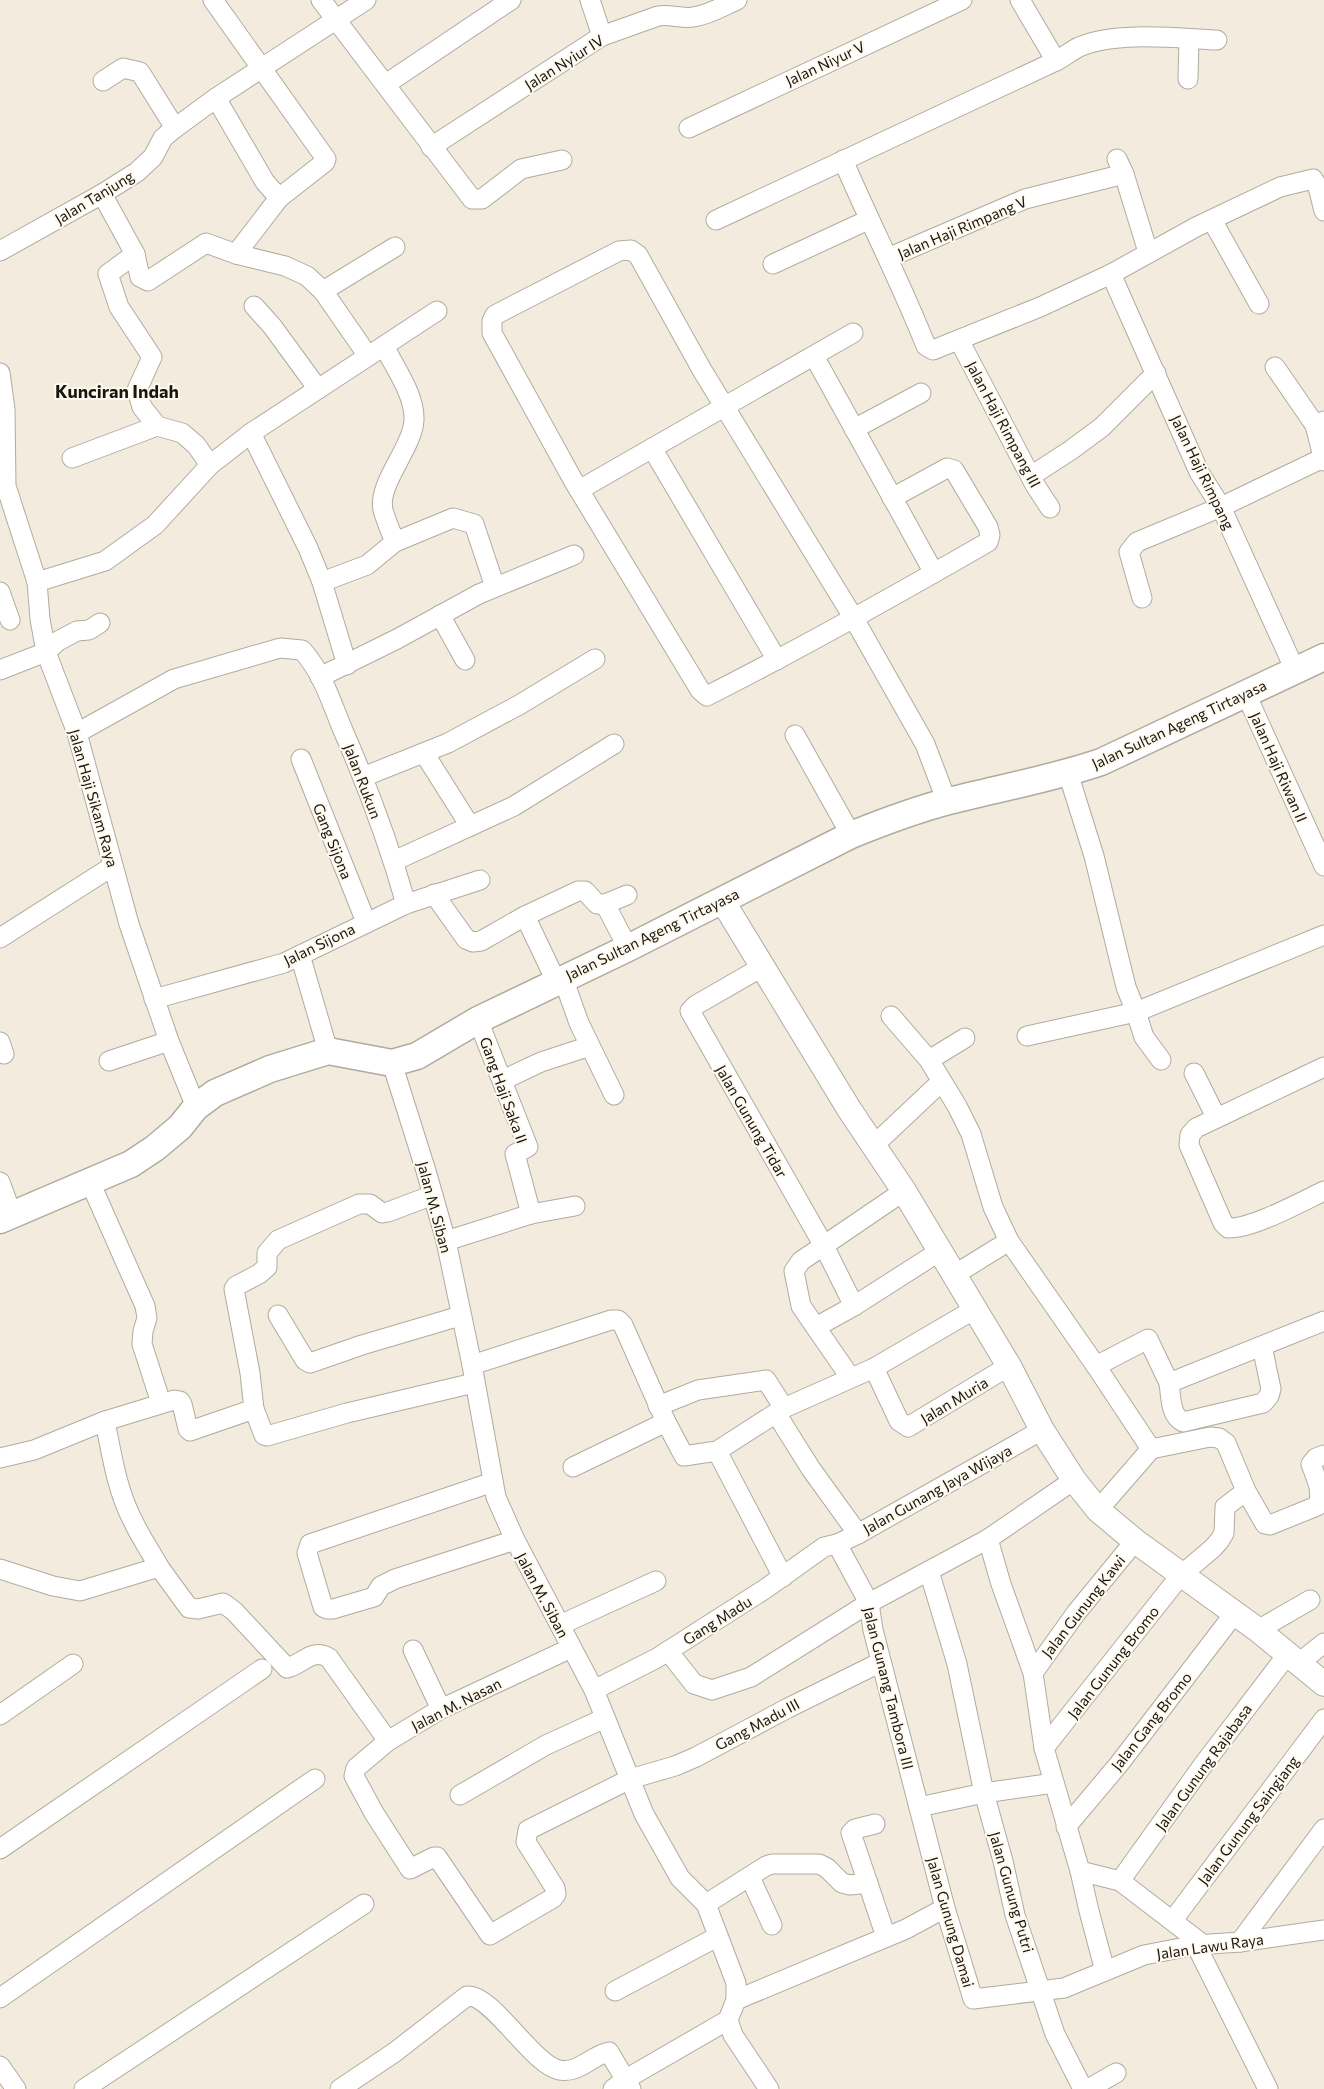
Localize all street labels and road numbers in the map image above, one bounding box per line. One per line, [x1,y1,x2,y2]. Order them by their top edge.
street label: Jalan Nyiur IV [521,31,607,93]
street label: Jalan Niyur V [782,37,868,89]
street label: Jalan Tanjung [51,166,137,228]
street label: Jalan Haji Rimpang V [895,192,1029,262]
street label: Jalan Haji Rimpang III [963,358,1045,490]
street label: Jalan Haji Rimpang [1167,412,1239,532]
street label: Jalan Sultan Ageng Tirtayasa [1089,676,1269,772]
street label: Jalan Haji Riwan II [1247,709,1311,825]
street label: Jalan Haji Sikam Raya [66,727,122,869]
street label: Jalan Rukun [340,741,386,821]
street label: Gang Sijona [310,800,356,882]
street label: Jalan Sultan Ageng Tirtayasa [562,884,742,984]
street label: Jalan Sijona [280,919,358,969]
street label: Gang Haji Saka II [476,1034,532,1146]
street label: Jalan Gunung Tidar [712,1061,792,1181]
street label: Jalan M. Siban [414,1159,456,1255]
street label: Jalan Muria [917,1373,991,1427]
street label: Jalan Gunang Jaya Wijaya [860,1441,1014,1537]
street label: Jalan M. Siban [513,1549,573,1641]
street label: Jalan Gunung Kawi [1037,1551,1129,1661]
street label: Gang Madu [679,1592,755,1648]
street label: Jalan Gunung Bromo [1064,1602,1163,1722]
street label: Jalan Gunang Tambora III [860,1605,918,1771]
street label: Jalan Gang Bromo [1107,1668,1195,1774]
street label: Jalan M. Nasan [408,1674,504,1734]
street label: Gang Madu III [712,1694,802,1754]
street label: Jalan Gunung Rajabasa [1151,1700,1255,1834]
street label: Jalan Gunung Saingiang [1194,1752,1302,1888]
street label: Jalan Gunung Putri [986,1829,1038,1955]
street label: Jalan Gunung Damai [924,1855,978,1989]
street label: Jalan Lawu Raya [1155,1930,1265,1962]

